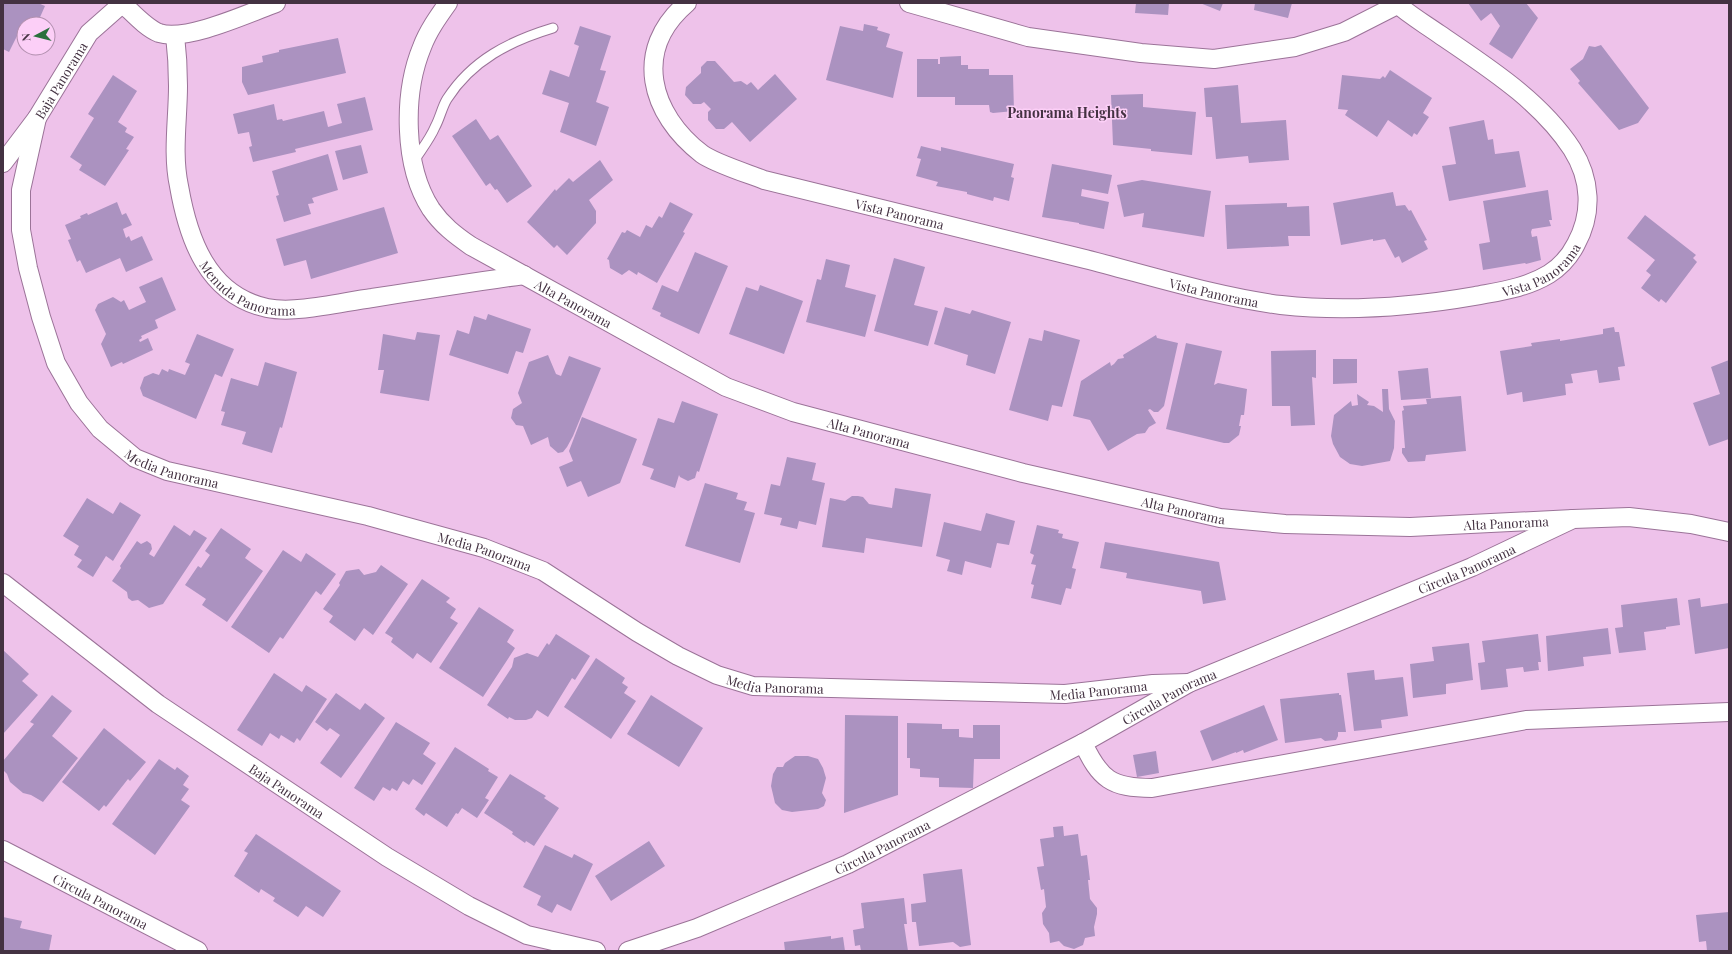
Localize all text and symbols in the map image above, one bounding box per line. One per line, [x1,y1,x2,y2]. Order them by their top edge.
north arrow [16,16,56,56]
text: N [18,32,34,42]
street label: Baja Panorama [30,38,90,121]
district label: Panorama Heights [1007,103,1127,122]
street label: Vista Panorama [853,194,947,232]
street label: Vista Panorama [1499,239,1584,299]
street label: Menuda Panorama [197,257,296,318]
street label: Vista Panorama [1167,273,1260,310]
street label: Alta Panorama [531,274,616,331]
street label: Alta Panorama [825,413,913,451]
street label: Media Panorama [122,445,221,491]
street label: Alta Panorama [1139,492,1226,527]
street label: Alta Panorama [1462,512,1550,533]
street label: Media Panorama [436,527,535,574]
street label: Circula Panorama [1415,539,1518,597]
street label: Circula Panorama [1118,664,1219,728]
street label: Media Panorama [725,670,824,696]
street label: Media Panorama [1050,676,1149,703]
street label: Baja Panorama [246,759,328,822]
street label: Circula Panorama [832,815,933,877]
street label: Circula Panorama [50,869,152,932]

